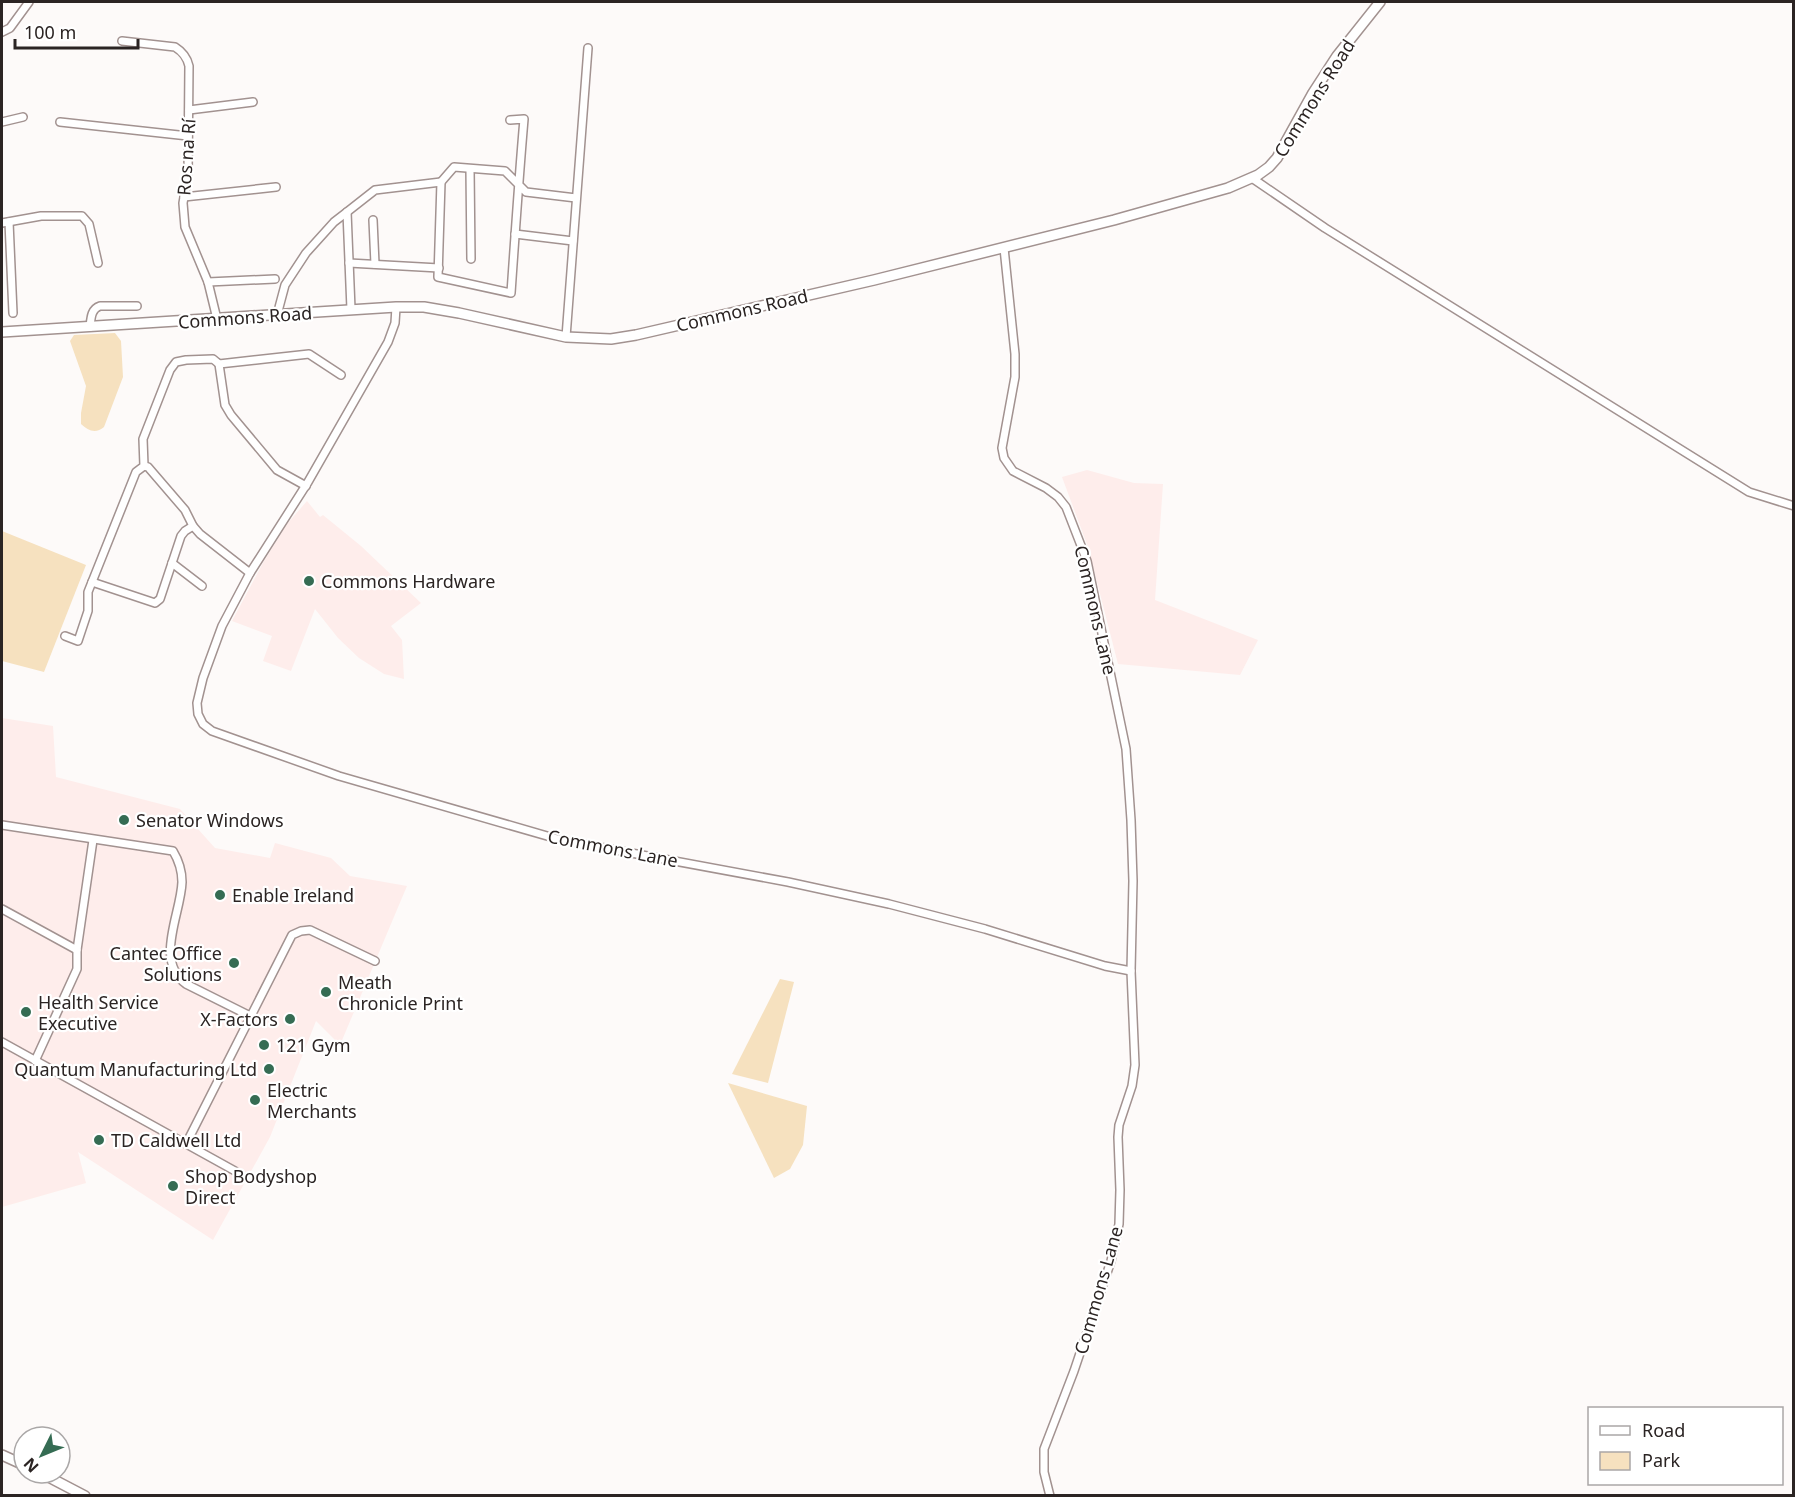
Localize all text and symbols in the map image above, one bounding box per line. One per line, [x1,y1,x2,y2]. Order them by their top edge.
scale bar [15,12,138,50]
text: 100 m [24,20,76,44]
street label: Commons Road [1268,35,1360,161]
street label: Ros na Rí [171,117,201,196]
street label: Commons Road [674,283,810,337]
street label: Commons Road [177,300,313,334]
street label: Commons Lane [1069,543,1123,677]
place label: Commons Hardware [321,569,495,593]
marker: Commons Hardware [302,574,316,588]
place label: Senator Windows [136,808,284,832]
marker: Senator Windows [117,813,131,827]
street label: Commons Lane [546,824,680,872]
place label: Enable Ireland [232,883,354,907]
marker: Enable Ireland [213,888,227,902]
place label: Cantec Office Solutions [110,941,222,986]
marker: Cantec Office Solutions [227,956,241,970]
place label: Meath Chronicle Print [338,970,463,1015]
marker: Meath Chronicle Print [319,985,333,999]
place label: Health Service Executive [38,990,159,1035]
marker: Health Service Executive [19,1005,33,1019]
place label: X-Factors [200,1007,278,1031]
marker: X-Factors [283,1012,297,1026]
place label: 121 Gym [276,1033,351,1057]
marker: 121 Gym [257,1038,271,1052]
place label: Quantum Manufacturing Ltd [14,1057,257,1081]
marker: Quantum Manufacturing Ltd [262,1062,276,1076]
place label: Electric Merchants [267,1078,357,1123]
marker: Electric Merchants [248,1093,262,1107]
place label: TD Caldwell Ltd [111,1128,241,1152]
marker: TD Caldwell Ltd [92,1133,106,1147]
place label: Shop Bodyshop Direct [185,1164,317,1209]
marker: Shop Bodyshop Direct [166,1179,180,1193]
street label: Commons Lane [1068,1223,1128,1357]
legend [1588,1407,1783,1485]
text: Road [1642,1418,1685,1442]
north arrow [12,1425,72,1485]
text: Park [1642,1448,1680,1472]
text: N [19,1453,44,1477]

